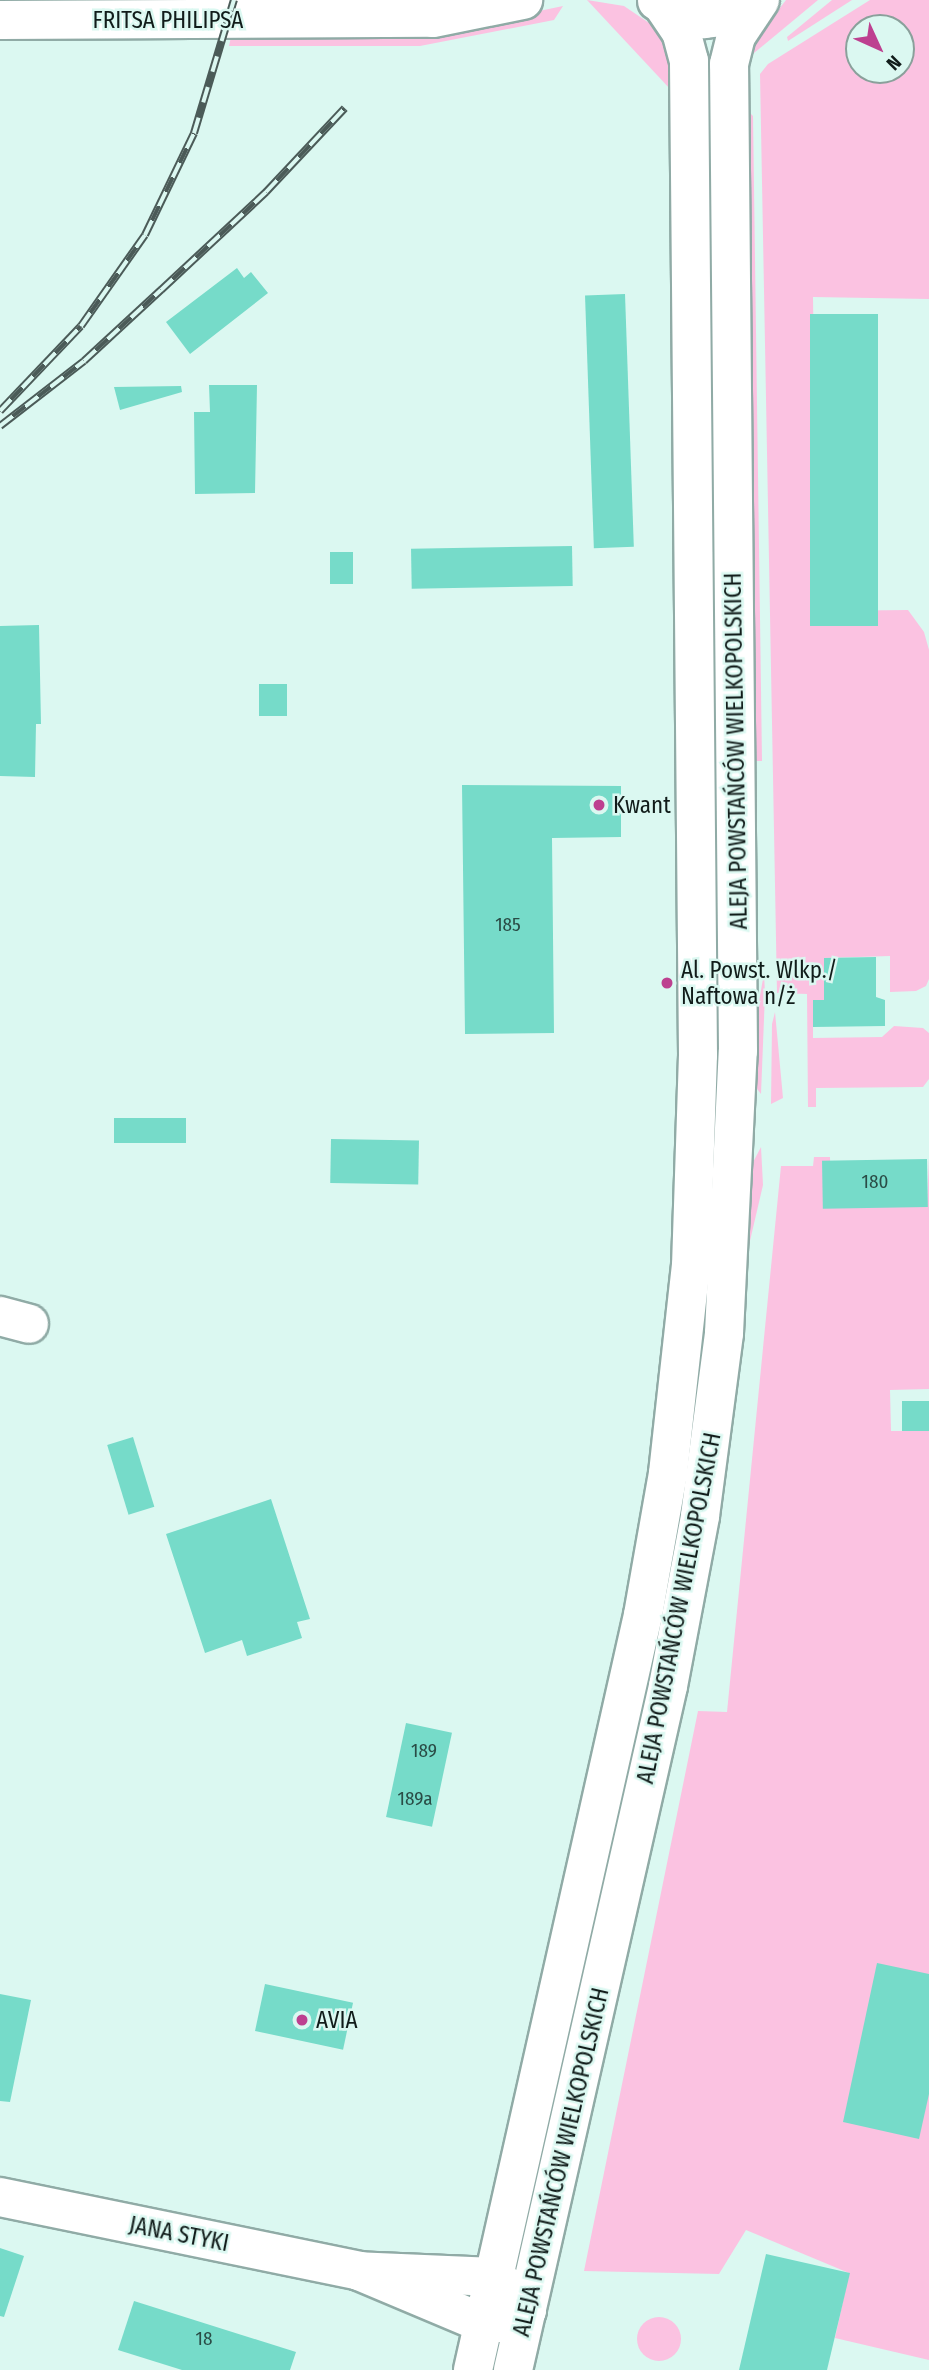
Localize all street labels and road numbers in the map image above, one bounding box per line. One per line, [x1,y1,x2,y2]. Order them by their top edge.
street label: FRITSA PHILIPSA [93,6,243,34]
street label: ALEJA POWSTAŃCÓW WIELKOPOLSKICH [719,572,753,930]
street label: ALEJA POWSTAŃCÓW WIELKOPOLSKICH [631,1430,727,1786]
street label: ALEJA POWSTAŃCÓW WIELKOPOLSKICH [507,1985,615,2339]
street label: JANA STYKI [127,2211,231,2257]

